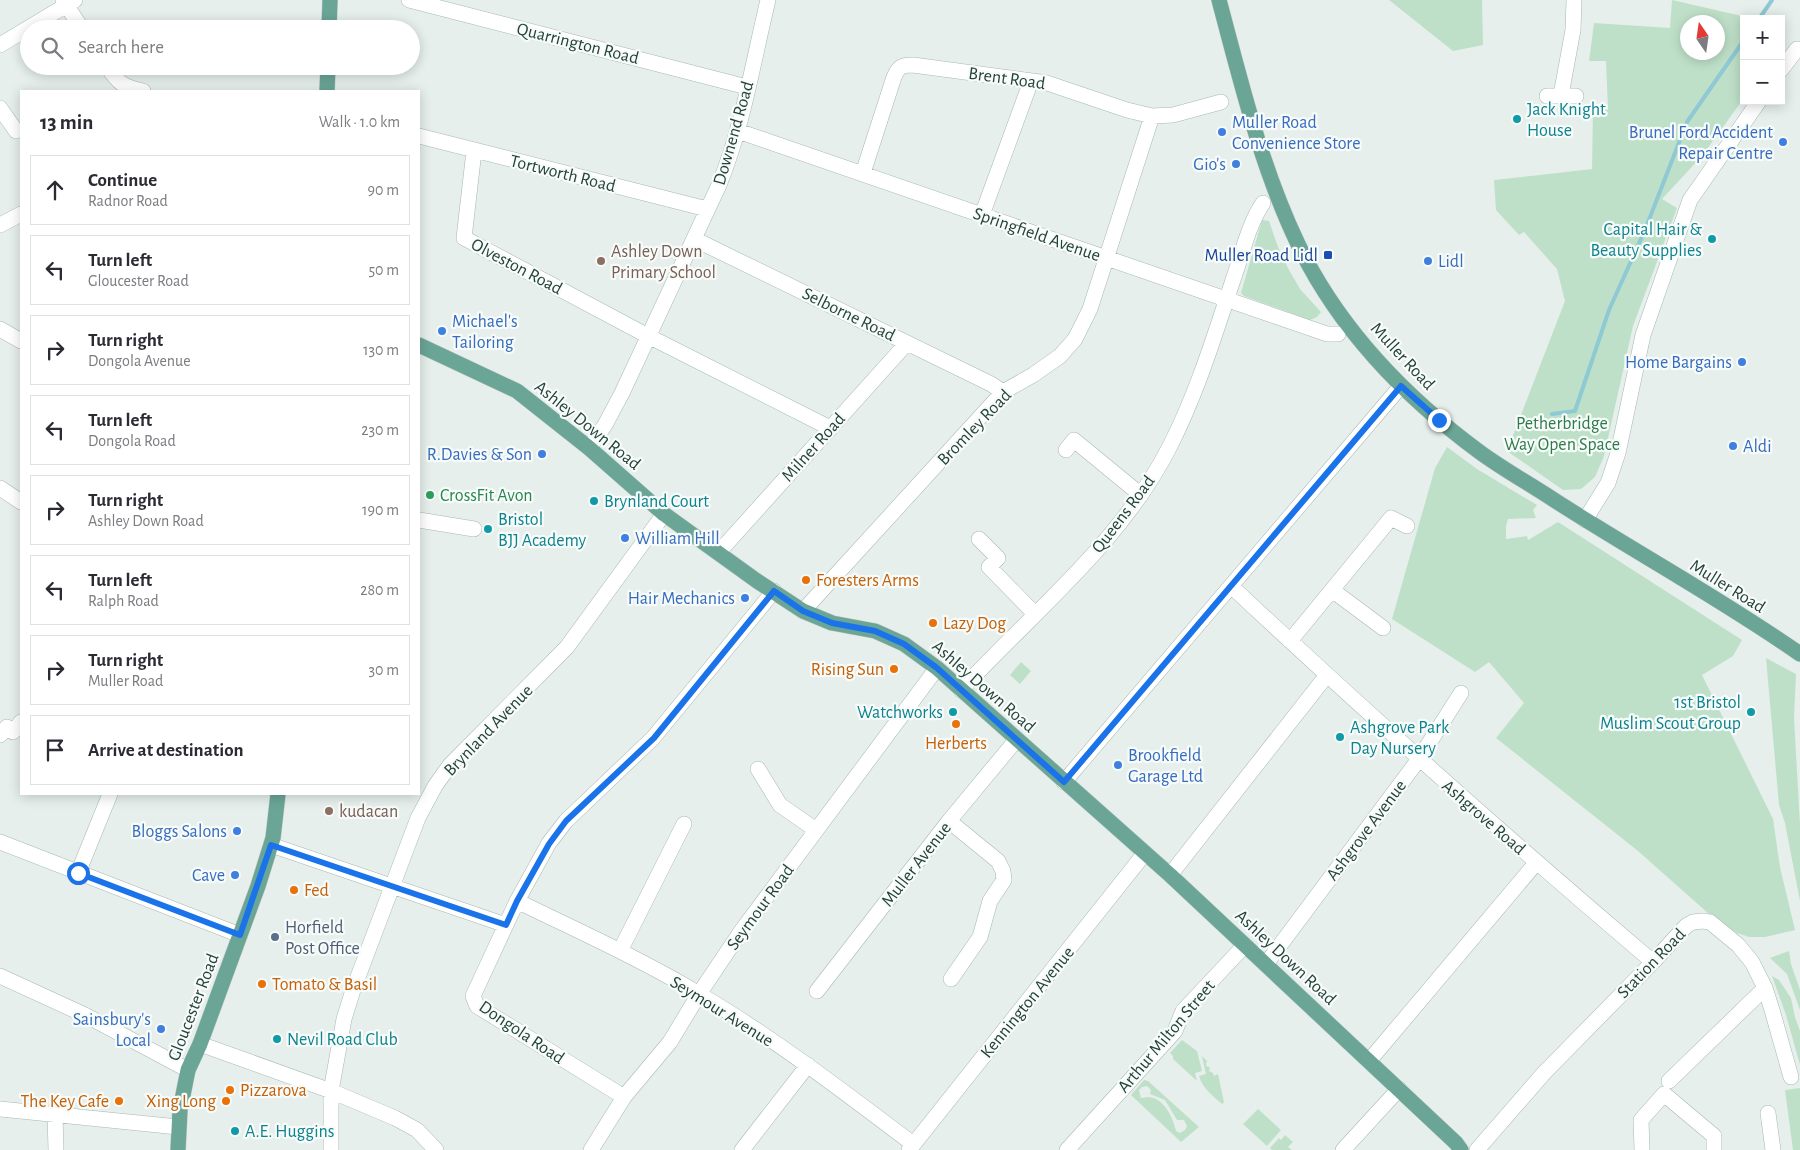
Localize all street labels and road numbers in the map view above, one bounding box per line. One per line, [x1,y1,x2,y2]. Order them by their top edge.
street label: Quarrington Road [515,20,641,68]
street label: Brent Road [967,65,1046,93]
street label: Downend Road [711,79,757,187]
street label: Tortworth Road [508,152,617,196]
street label: Springfield Avenue [971,205,1103,265]
street label: Olveston Road [468,235,565,298]
street label: Selborne Road [799,285,898,345]
street label: Muller Road [1367,320,1438,394]
street label: Ashley Down Road [531,378,644,474]
street label: Bromley Road [934,386,1015,469]
street label: Milner Road [779,410,849,485]
street label: Queens Road [1089,472,1159,557]
street label: Muller Road [1687,557,1768,617]
street label: Ashley Down Road [928,637,1038,736]
street label: Brynland Avenue [441,682,537,780]
street label: Ashgrove Avenue [1323,777,1410,884]
street label: Ashgrove Road [1438,777,1528,859]
street label: Muller Avenue [878,819,955,910]
street label: Seymour Road [724,861,798,954]
street label: Ashley Down Road [1232,907,1339,1009]
street label: Station Road [1614,925,1689,1002]
street label: Kennington Avenue [978,944,1078,1062]
street label: Gloucester Road [165,951,223,1063]
street label: Seymour Avenue [667,973,776,1051]
street label: Arthur Milton Street [1115,977,1219,1096]
street label: Dongola Road [475,998,567,1068]

